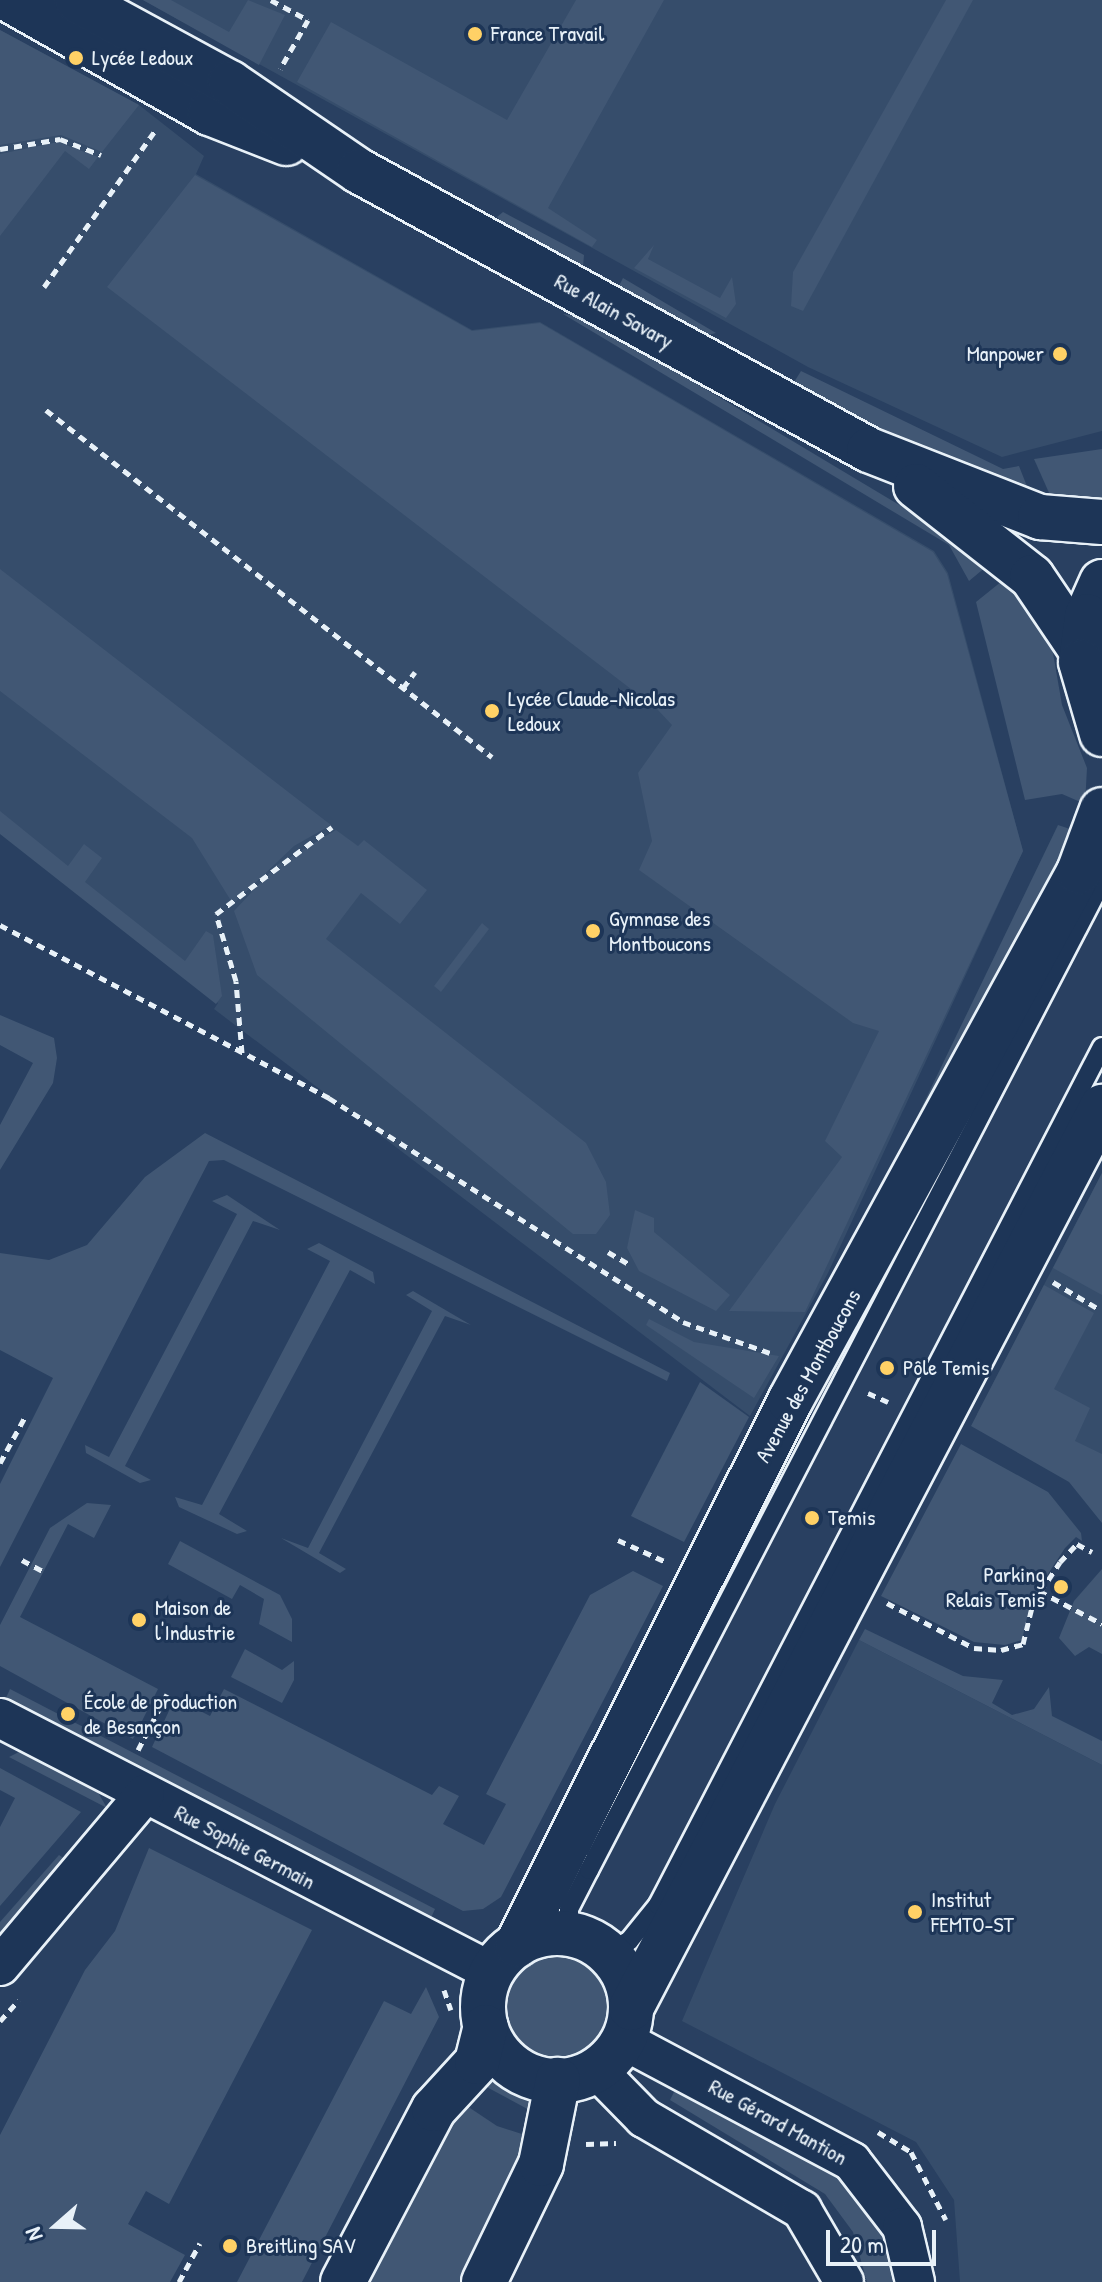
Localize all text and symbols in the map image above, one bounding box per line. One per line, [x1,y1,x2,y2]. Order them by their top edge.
place label: France Travail [491,21,604,47]
marker: France Travail [466,25,484,43]
place label: Lycée Ledoux [92,45,194,71]
marker: Lycée Ledoux [67,49,85,67]
street label: Rue Alain Savary [550,268,678,354]
place label: Manpower [967,341,1044,367]
marker: Manpower [1051,345,1069,363]
place label: Lycée Claude-Nicolas Ledoux [508,685,675,736]
marker: Lycée Claude-Nicolas Ledoux [483,702,501,720]
place label: Gymnase des Montboucons [609,905,711,956]
marker: Gymnase des Montboucons [584,922,602,940]
street label: Avenue des Montboucons [749,1285,867,1467]
place label: Pôle Temis [903,1355,990,1381]
marker: Pôle Temis [878,1359,896,1377]
place label: Temis [828,1505,875,1531]
marker: Temis [803,1509,821,1527]
place label: Parking Relais Temis [946,1561,1045,1612]
marker: Parking Relais Temis [1052,1578,1070,1596]
place label: Maison de l'Industrie [155,1594,235,1646]
marker: Maison de l'Industrie [130,1611,148,1629]
place label: École de production de Besançon [84,1688,237,1740]
marker: École de production de Besançon [59,1705,77,1723]
street label: Rue Sophie Germain [170,1799,320,1895]
place label: Institut FEMTO-ST [931,1886,1014,1938]
marker: Institut FEMTO-ST [906,1903,924,1921]
street label: Rue Gérard Mantion [704,2073,852,2171]
north arrow [16,2186,96,2266]
scale bar [830,2214,940,2264]
text: N [17,2224,50,2245]
text: 20 m [840,2228,884,2260]
place label: Breitling SAV [246,2233,356,2259]
marker: Breitling SAV [221,2237,239,2255]

